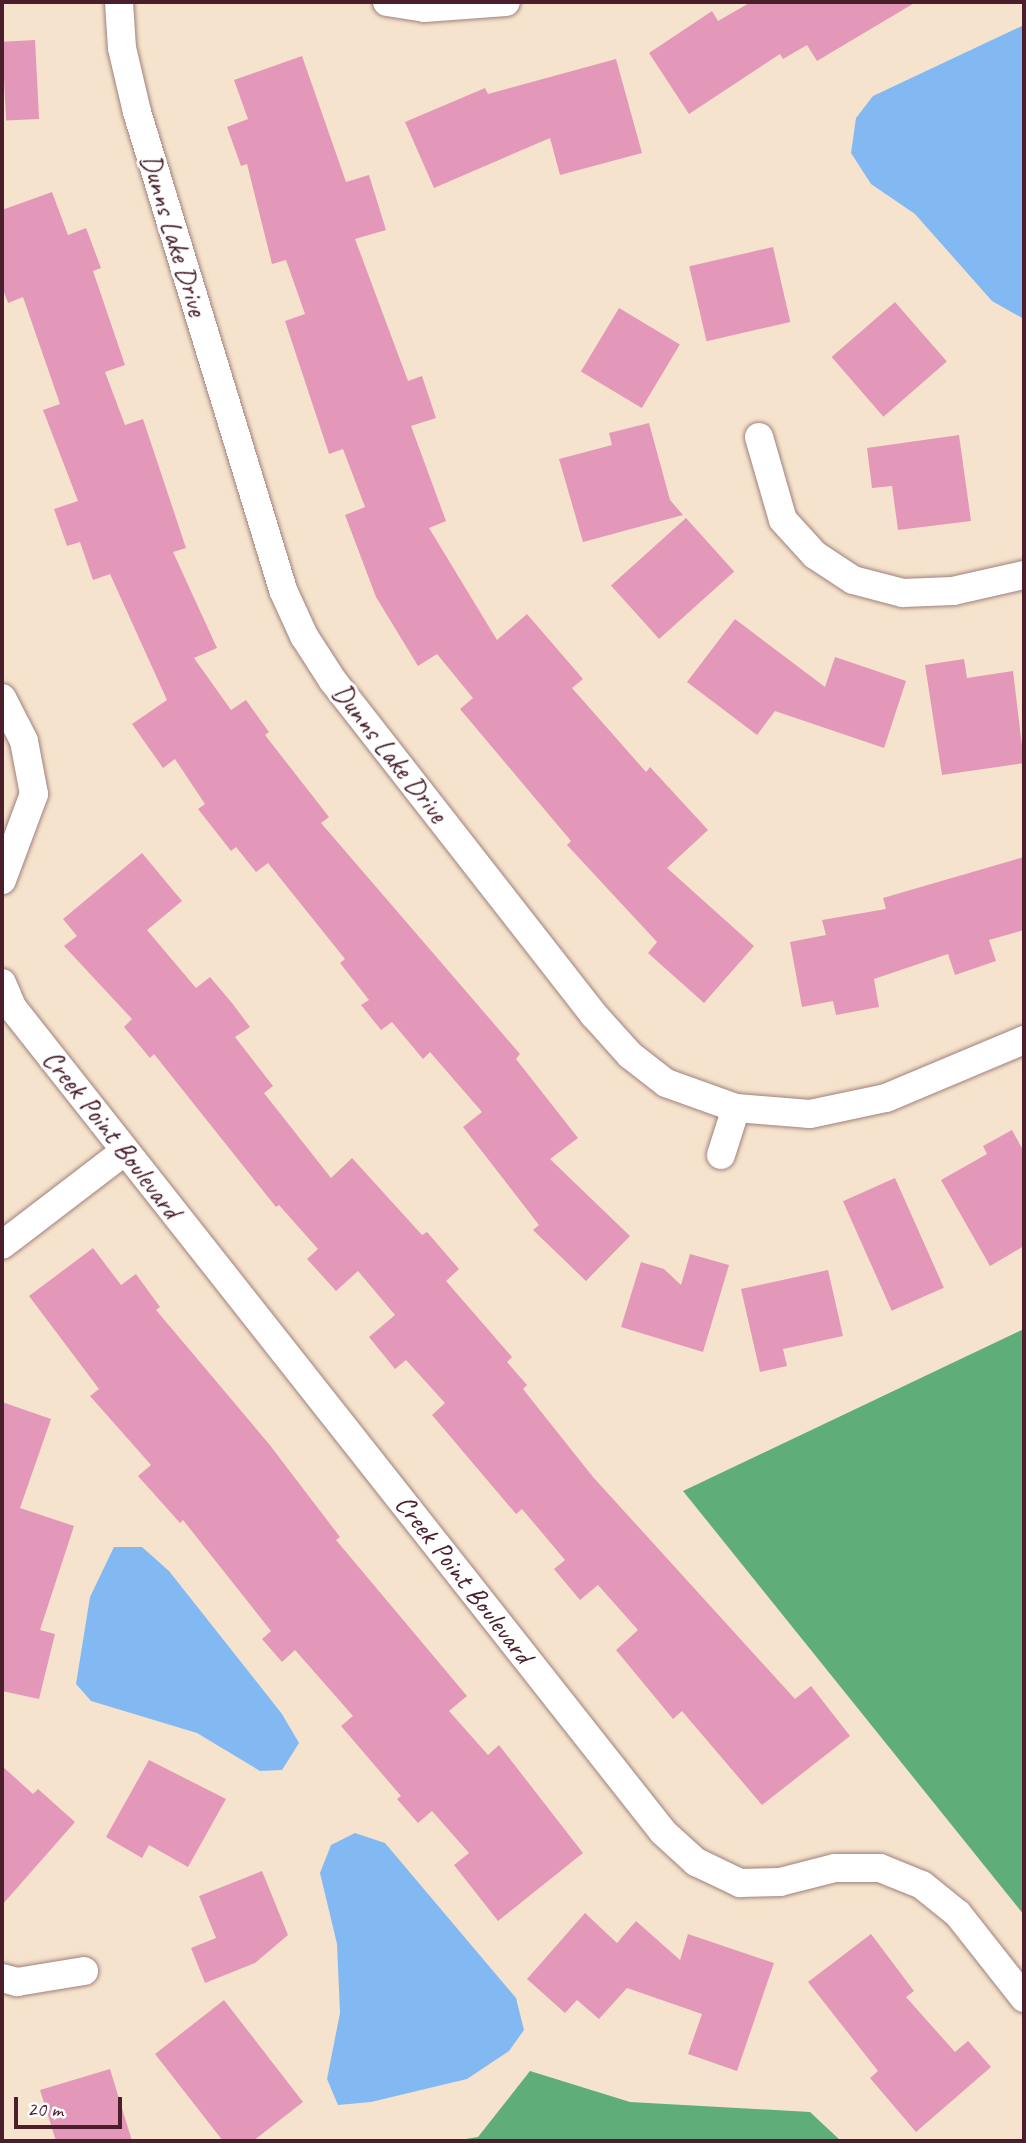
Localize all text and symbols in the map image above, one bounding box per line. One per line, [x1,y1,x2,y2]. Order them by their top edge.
street label: Dunns Lake Drive [133,149,215,321]
street label: Dunns Lake Drive [325,676,455,830]
street label: Creek Point Boulevard [35,1043,189,1225]
street label: Creek Point Boulevard [387,1488,541,1670]
scale bar [18,2084,126,2128]
text: 20 m [27,2096,63,2122]

